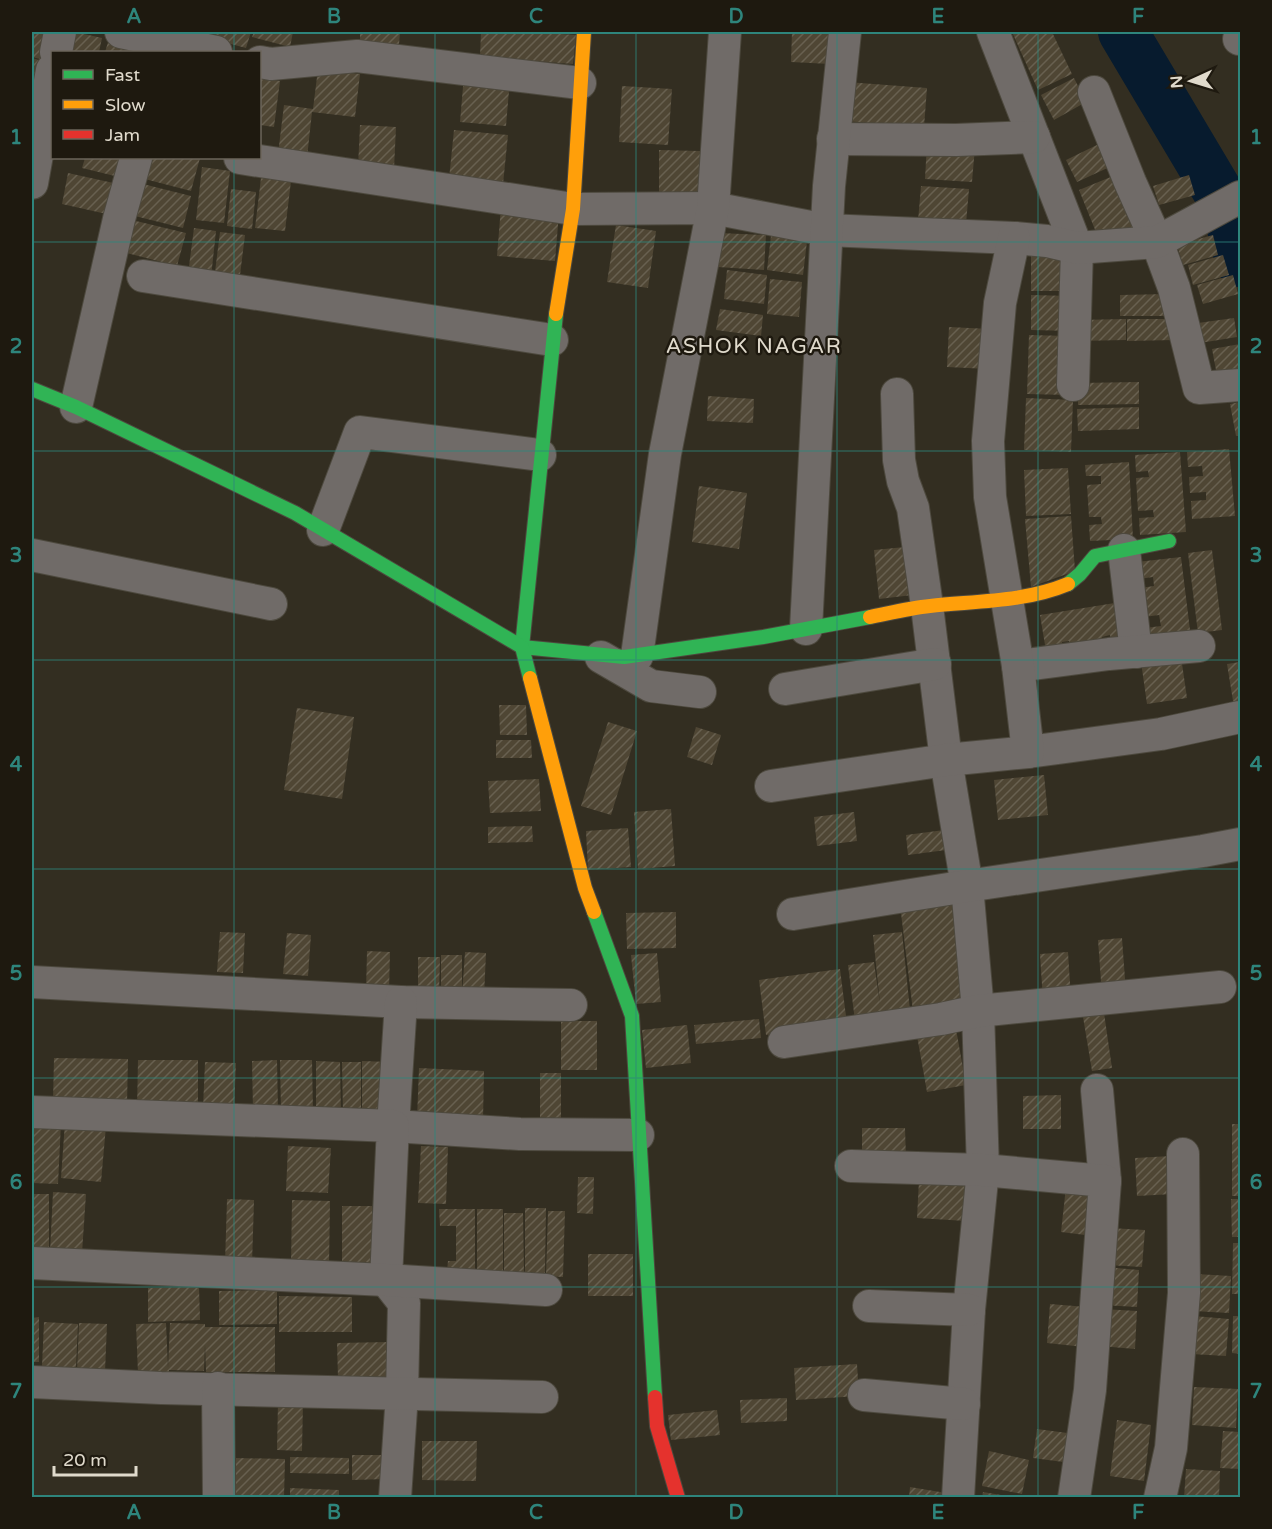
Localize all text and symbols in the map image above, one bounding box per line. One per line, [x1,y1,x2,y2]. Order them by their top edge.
text: A [127,5,142,29]
text: B [327,5,341,29]
text: C [529,5,543,29]
text: D [728,5,744,29]
text: E [932,5,945,29]
text: F [1132,5,1144,29]
legend [51,51,261,159]
north arrow [1161,51,1221,111]
text: Fast [105,64,140,86]
text: N [1167,75,1187,89]
text: Slow [105,94,146,116]
text: Jam [105,124,140,146]
text: 1 [10,126,22,150]
text: 1 [1250,126,1262,150]
district label: ASHOK NAGAR [666,334,842,359]
text: 2 [10,335,22,359]
text: 2 [1250,335,1262,359]
text: 3 [10,544,22,568]
text: 3 [1250,544,1262,568]
text: 4 [10,753,23,777]
text: 4 [1250,753,1263,777]
text: 5 [10,962,22,986]
text: 5 [1250,962,1262,986]
text: 6 [10,1171,22,1195]
text: 6 [1250,1171,1262,1195]
text: 7 [10,1380,22,1404]
text: 7 [1250,1380,1262,1404]
scale bar [54,1439,136,1477]
text: 20 m [63,1449,107,1471]
text: A [127,1501,142,1525]
text: B [327,1501,341,1525]
text: C [529,1501,543,1525]
text: D [728,1501,744,1525]
text: E [932,1501,945,1525]
text: F [1132,1501,1144,1525]

